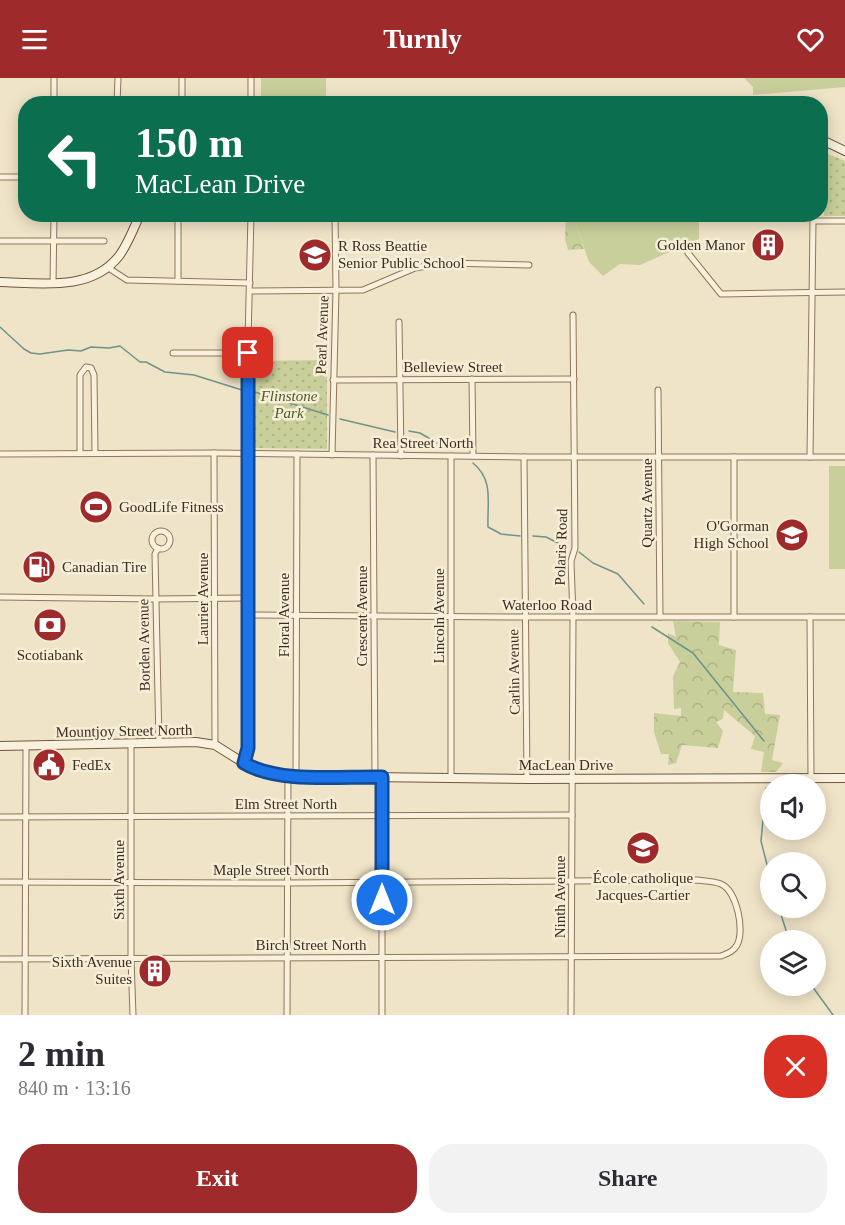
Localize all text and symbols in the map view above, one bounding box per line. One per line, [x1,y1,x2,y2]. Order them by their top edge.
icon: menu [18,23,51,56]
icon: heart [794,23,827,56]
text: Turnly [383,24,462,54]
icon: left [36,120,114,198]
text: 150 m [135,120,244,166]
text: MacLean Drive [135,169,305,199]
building icon: Golden Manor [750,227,786,263]
school or university icon: R Ross Beattie Senior Public School [297,237,333,273]
place label: Golden Manor [657,237,745,253]
place label: R Ross Beattie Senior Public School [338,238,465,271]
street label: Pearl Avenue [313,295,331,375]
pin [222,327,273,378]
icon: arrive [231,336,264,369]
street label: Belleview Street [403,359,504,375]
park label: Flinstone Park [260,388,318,421]
street label: Rea Street North [373,435,474,451]
street label: Quartz Avenue [639,458,655,548]
sports icon: GoodLife Fitness [78,489,114,525]
place label: GoodLife Fitness [119,499,224,515]
street label: Polaris Road [552,508,570,586]
school or university icon: O'Gorman High School [774,517,810,553]
place label: O'Gorman High School [694,518,769,551]
fuel station icon: Canadian Tire [21,549,57,585]
street label: Laurier Avenue [195,552,211,645]
place label: Canadian Tire [62,559,147,575]
street label: Crescent Avenue [354,565,370,666]
street label: Lincoln Avenue [431,568,447,664]
street label: Floral Avenue [276,573,292,657]
street label: Waterloo Road [502,597,593,613]
street label: Borden Avenue [135,598,153,691]
bank icon: Scotiabank [32,607,68,643]
street label: Carlin Avenue [505,629,523,715]
place label: Scotiabank [17,647,84,663]
street label: Mountjoy Street North [56,722,193,740]
public building icon: FedEx [31,747,67,783]
place label: FedEx [72,757,112,773]
street label: MacLean Drive [519,757,614,773]
map controls [760,774,826,996]
button: sound [760,774,826,840]
street label: Elm Street North [235,796,338,812]
school or university icon: École catholique Jacques-Cartier [625,830,661,866]
street label: Sixth Avenue [111,840,127,920]
button: search [760,852,826,918]
street label: Ninth Avenue [552,855,568,938]
street label: Maple Street North [213,862,329,878]
position arrow [350,868,414,932]
place label: École catholique Jacques-Cartier [593,870,694,903]
button: layers [760,930,826,996]
street label: Birch Street North [256,937,367,953]
building icon: Sixth Avenue Suites [137,953,173,989]
place label: Sixth Avenue Suites [52,954,132,987]
text: 2 min [18,1034,105,1074]
button: close [764,1035,827,1098]
text: 840 m · 13:16 [18,1077,131,1099]
button: Exit [18,1144,417,1213]
button: Share [429,1144,827,1213]

